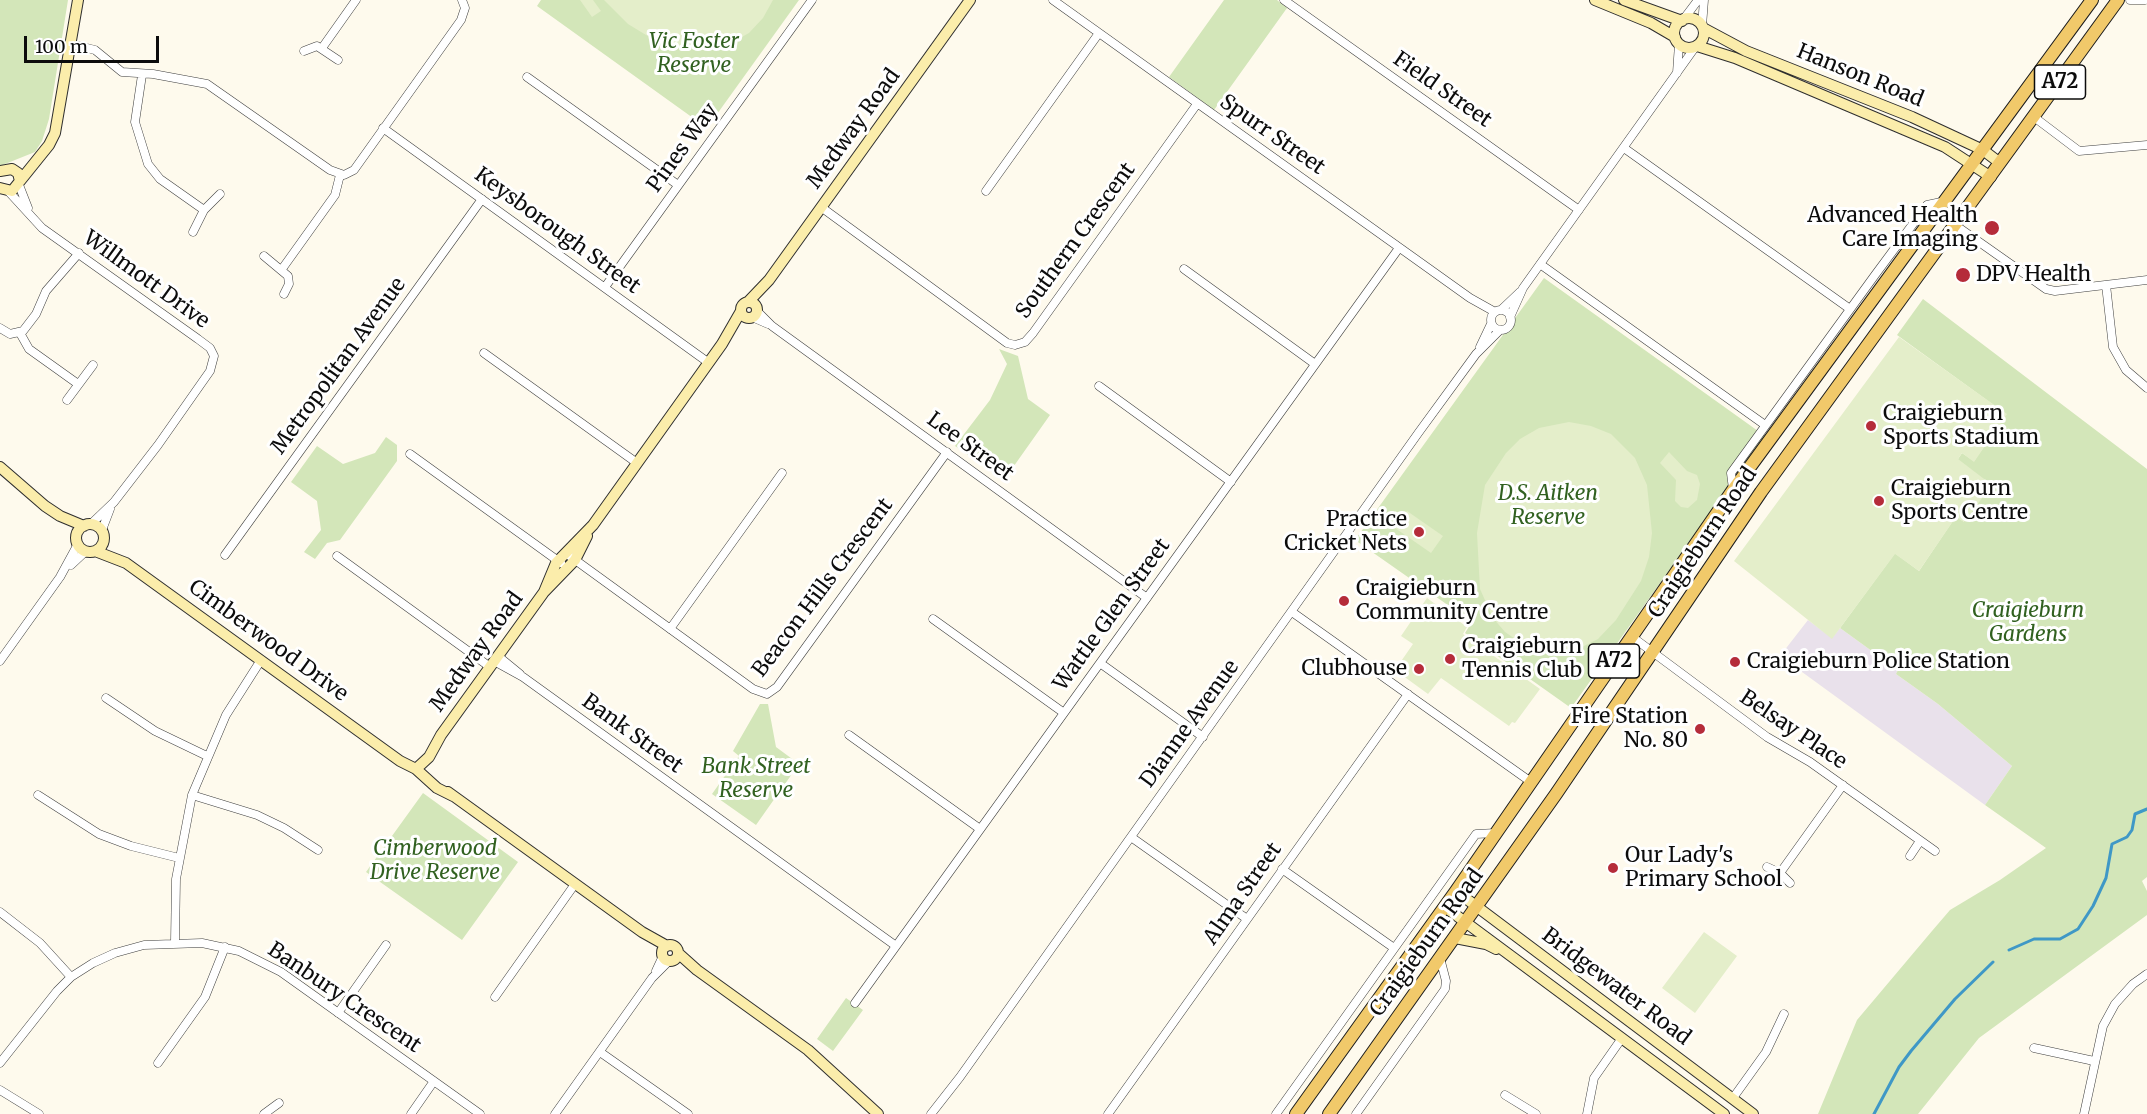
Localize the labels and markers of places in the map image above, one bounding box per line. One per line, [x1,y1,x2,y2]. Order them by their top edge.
place label: Advanced Health Care Imaging [1807,203,1978,253]
marker: Advanced Health Care Imaging [1983,219,2001,237]
place label: DPV Health [1976,262,2091,288]
marker: DPV Health [1954,266,1972,284]
place label: Craigieburn Sports Stadium [1883,401,2039,451]
marker: Craigieburn Sports Stadium [1864,419,1878,433]
place label: Craigieburn Sports Centre [1891,476,2028,526]
marker: Craigieburn Sports Centre [1872,494,1886,508]
place label: Practice Cricket Nets [1284,507,1407,557]
marker: Practice Cricket Nets [1412,525,1426,539]
place label: Craigieburn Community Centre [1356,576,1548,626]
marker: Craigieburn Community Centre [1337,594,1351,608]
place label: Craigieburn Tennis Club [1462,634,1582,684]
place label: Craigieburn Police Station [1747,649,2010,675]
marker: Craigieburn Tennis Club [1443,652,1457,666]
marker: Craigieburn Police Station [1728,655,1742,669]
place label: Clubhouse [1301,656,1407,682]
marker: Clubhouse [1412,662,1426,676]
place label: Fire Station No. 80 [1571,704,1688,754]
marker: Fire Station No. 80 [1693,722,1707,736]
place label: Our Lady's Primary School [1625,843,1782,893]
marker: Our Lady's Primary School [1606,861,1620,875]

